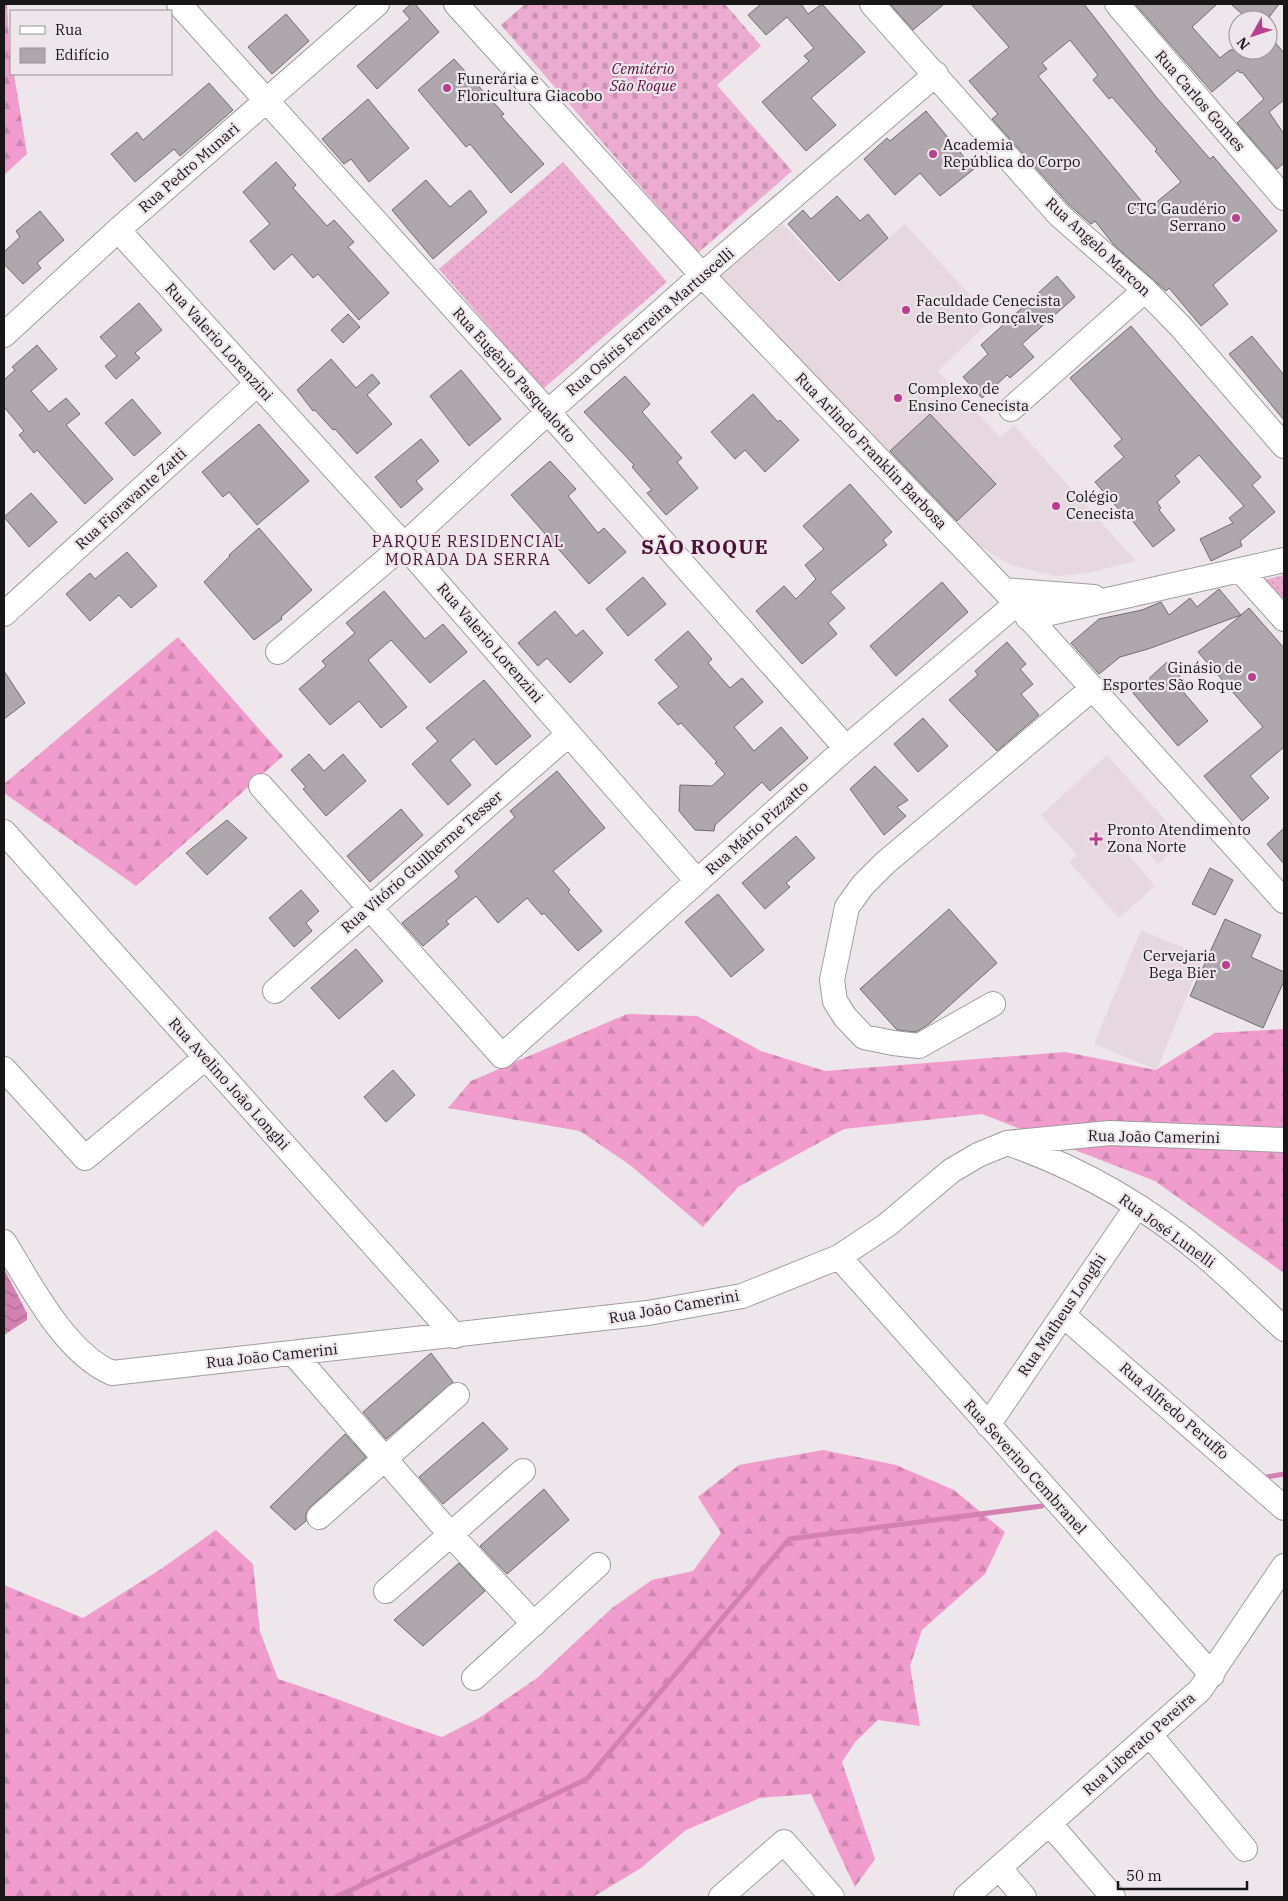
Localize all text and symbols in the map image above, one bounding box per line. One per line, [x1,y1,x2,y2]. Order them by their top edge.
legend [10,10,172,75]
north arrow [1228,10,1278,60]
text: Rua [55,20,82,39]
text: N [1233,33,1253,53]
text: Edifício [55,45,109,64]
street label: Rua Carlos Gomes [1151,46,1250,155]
park label: Cemitério São Roque [609,59,677,95]
place label: Funerária e Floricultura Giacobo [457,69,603,105]
marker: Funerária e Floricultura Giacobo [441,82,453,94]
street label: Rua Pedro Munari [134,118,243,217]
place label: Academia República do Corpo [943,135,1081,171]
marker: Academia República do Corpo [927,148,939,160]
street label: Rua Angelo Marcon [1042,193,1155,301]
place label: CTG Gaudério Serrano [1127,199,1226,235]
marker: CTG Gaudério Serrano [1230,212,1242,224]
street label: Rua Osíris Ferreira Martuscelli [562,243,738,400]
street label: Rua Valerio Lorenzini [161,279,278,405]
place label: Faculdade Cenecista de Bento Gonçalves [916,291,1061,327]
street label: Rua Eugênio Pasqualotto [449,303,580,446]
marker: Faculdade Cenecista de Bento Gonçalves [900,304,912,316]
street label: Rua Arlindo Franklin Barbosa [792,368,951,533]
place label: Complexo de Ensino Cenecista [908,379,1029,415]
marker: Complexo de Ensino Cenecista [892,392,904,404]
street label: Rua Fioravante Zatti [71,444,190,554]
place label: Colégio Cenecista [1066,487,1134,523]
marker: Colégio Cenecista [1050,500,1062,512]
district label: PARQUE RESIDENCIAL MORADA DA SERRA [372,531,564,569]
district label: SÃO ROQUE [641,533,769,560]
street label: Rua Valerio Lorenzini [433,579,548,707]
place label: Ginásio de Esportes São Roque [1103,658,1242,694]
marker: Ginásio de Esportes São Roque [1246,671,1258,683]
street label: Rua Mário Pizzatto [701,776,812,879]
street label: Rua Vitório Guilherme Tesser [337,786,507,937]
place label: Pronto Atendimento Zona Norte [1107,820,1251,856]
marker: Pronto Atendimento Zona Norte [1089,832,1103,846]
place label: Cervejaria Bega Bier [1143,946,1216,982]
marker: Cervejaria Bega Bier [1220,959,1232,971]
street label: Rua Avelino João Longhi [165,1013,294,1154]
street label: Rua João Camerini [1088,1126,1221,1147]
street label: Rua José Lunelli [1115,1189,1219,1272]
street label: Rua Matheus Longhi [1013,1249,1110,1380]
street label: Rua João Camerini [607,1286,741,1327]
street label: Rua João Camerini [205,1339,339,1372]
street label: Rua Alfredo Peruffo [1116,1358,1233,1463]
street label: Rua Severino Cembranel [960,1395,1091,1538]
street label: Rua Liberato Pereira [1078,1688,1199,1799]
scale bar [1118,1858,1247,1890]
text: 50 m [1126,1866,1162,1885]

